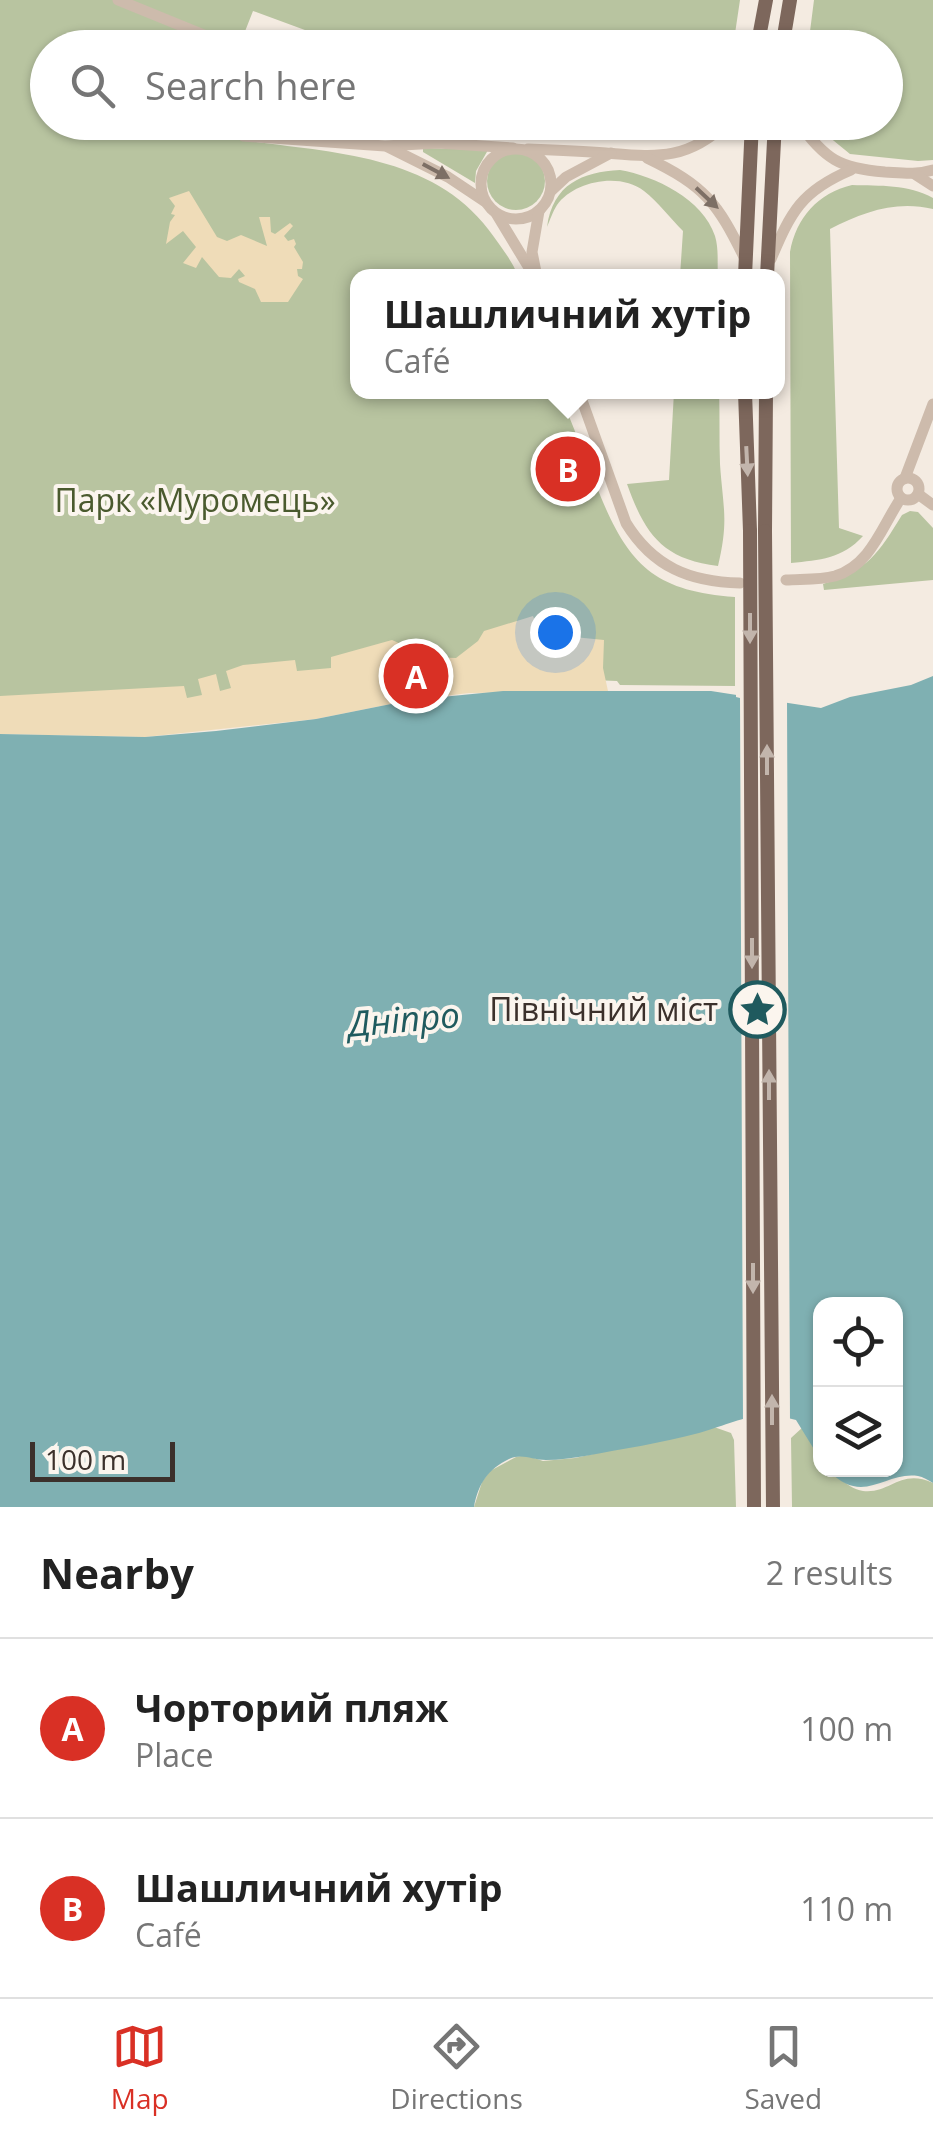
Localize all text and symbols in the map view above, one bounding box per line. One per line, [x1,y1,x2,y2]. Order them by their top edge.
search box [30,30,903,140]
icon: search [65,58,120,113]
text: Search here [145,59,357,111]
one-way arrow [422,162,451,179]
one-way arrow [695,186,719,209]
popup [350,269,785,399]
text: Шашличний хутір [384,287,751,339]
text: Café [384,339,450,382]
pin: B [536,432,600,506]
one-way arrow [739,446,755,478]
park label: Парк «Муромець» [54,478,336,521]
your location [530,607,581,658]
one-way arrow [742,613,758,645]
pin: A [384,638,448,714]
one-way arrow [759,743,775,775]
one-way arrow [744,938,760,970]
place icon: Північний міст [727,980,787,1040]
place label: Північний міст [489,987,718,1030]
water label: Дніпро [343,990,462,1047]
one-way arrow [761,1068,777,1100]
one-way arrow [745,1263,761,1295]
map controls [813,1297,903,1477]
button: locate [813,1297,903,1387]
button: layers [813,1387,903,1477]
one-way arrow [764,1393,780,1425]
scale bar [30,1437,175,1482]
text: 100 m [45,1440,126,1478]
text: Nearby [40,1544,194,1601]
text: 2 results [766,1551,893,1594]
text: Чорторий пляж [135,1681,448,1733]
text: A [61,1707,84,1750]
text: 100 m [800,1707,893,1750]
text: Place [135,1733,213,1776]
text: Шашличний хутір [135,1861,503,1913]
text: B [62,1887,83,1930]
text: 110 m [800,1887,893,1930]
text: Café [135,1913,202,1956]
tab: Map [111,2019,169,2117]
tab: Directions [390,2019,523,2117]
tab: Saved [744,2019,822,2117]

